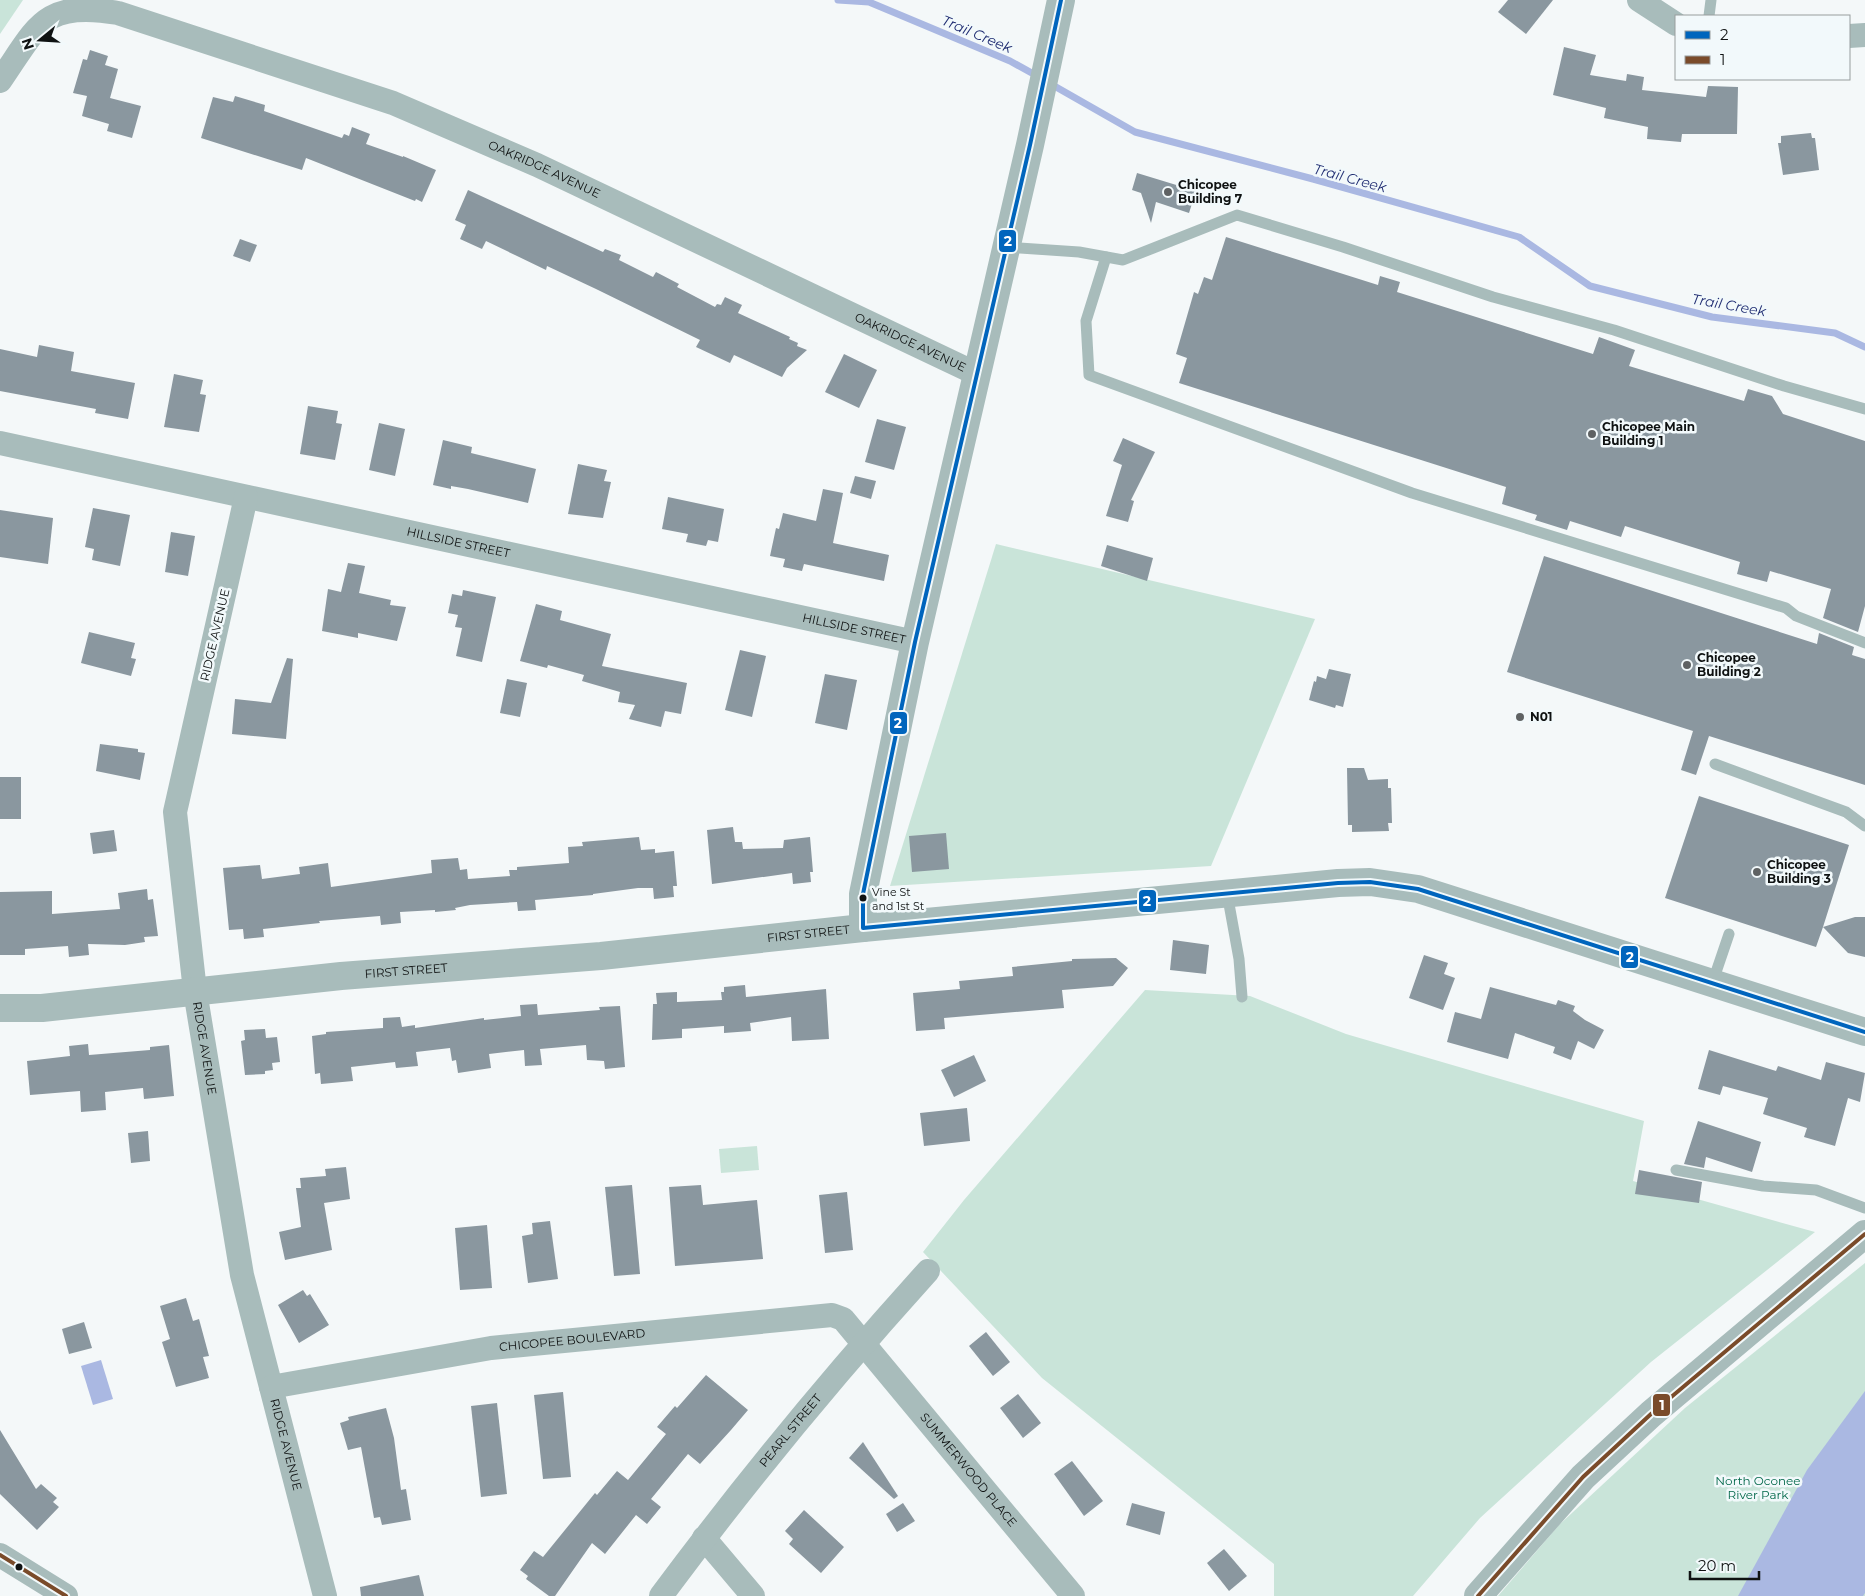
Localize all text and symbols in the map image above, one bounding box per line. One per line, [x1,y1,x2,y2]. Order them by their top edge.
water label: Trail Creek [939,11,1016,57]
north arrow [15,15,65,65]
legend [1675,15,1850,80]
text: 2 [1720,25,1729,44]
text: N [17,36,38,52]
text: 1 [1720,50,1725,69]
street label: OAKRIDGE AVENUE [486,137,603,201]
water label: Trail Creek [1312,160,1389,197]
place label: Chicopee Building 7 [1178,177,1243,206]
marker: Chicopee Building 7 [1162,186,1174,198]
line badge: 2 [998,229,1017,253]
text: 2 [1004,232,1012,250]
water label: Trail Creek [1691,290,1768,320]
street label: OAKRIDGE AVENUE [852,309,969,375]
place label: Chicopee Main Building 1 [1602,419,1695,448]
marker: Chicopee Main Building 1 [1586,428,1598,440]
street label: HILLSIDE STREET [405,524,512,561]
street label: RIDGE AVENUE [197,587,232,683]
street label: HILLSIDE STREET [801,610,907,647]
place label: Chicopee Building 2 [1697,650,1761,679]
marker: Chicopee Building 2 [1681,659,1693,671]
place label: N01 [1530,709,1553,724]
line badge: 2 [889,711,908,735]
marker: N01 [1514,711,1526,723]
text: 2 [894,714,902,732]
place label: Chicopee Building 3 [1767,857,1831,886]
marker: Chicopee Building 3 [1751,866,1763,878]
place label: Vine St and 1st St [872,885,925,913]
line badge: 2 [1138,889,1157,913]
text: 2 [1143,892,1151,910]
marker: Vine St and 1st St [858,893,868,903]
street label: FIRST STREET [766,921,850,945]
line badge: 2 [1620,945,1639,969]
text: 2 [1626,948,1634,966]
street label: FIRST STREET [364,960,448,981]
street label: RIDGE AVENUE [190,1000,220,1096]
street label: CHICOPEE BOULEVARD [498,1325,646,1354]
street label: PEARL STREET [756,1391,824,1470]
line badge: 1 [1652,1393,1671,1417]
text: 1 [1659,1396,1665,1414]
street label: RIDGE AVENUE [267,1397,305,1492]
street label: SUMMERWOOD PLACE [917,1410,1020,1530]
park label: North Oconee River Park [1715,1473,1801,1502]
scale bar [1690,1548,1759,1580]
text: 20 m [1698,1556,1736,1575]
unlabelled marker [14,1562,24,1572]

